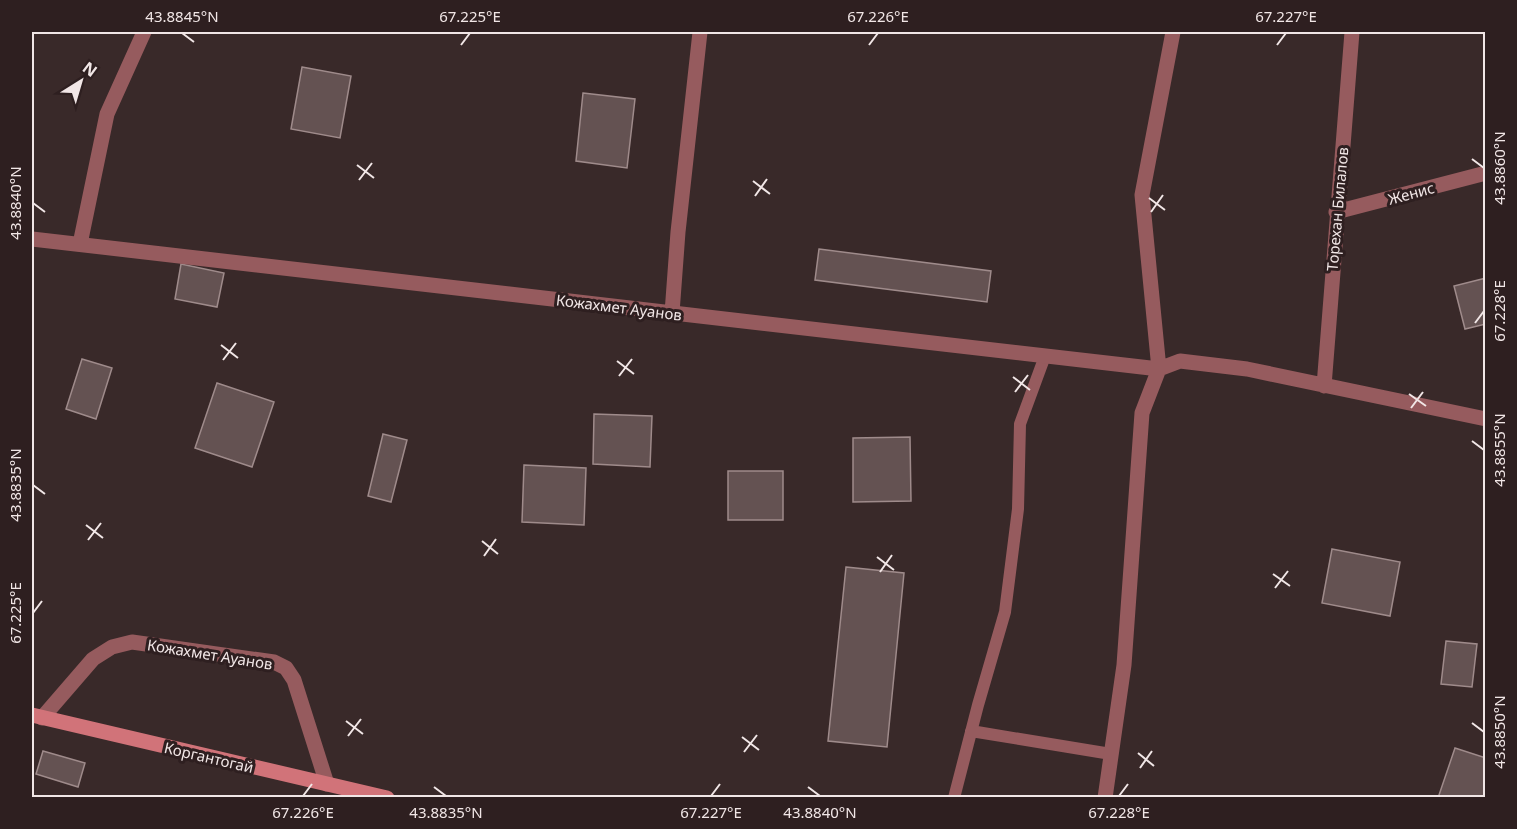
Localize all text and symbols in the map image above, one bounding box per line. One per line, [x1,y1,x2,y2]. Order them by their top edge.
text: 43.8845°N [145,6,219,26]
text: 67.225°E [439,6,501,26]
text: 67.226°E [847,6,909,26]
text: 67.227°E [1255,6,1317,26]
north arrow [51,51,111,111]
text: N [78,56,102,82]
text: 43.8860°N [1489,131,1509,205]
street label: Торехан Билалов [1322,146,1352,272]
text: 43.8840°N [5,166,25,240]
street label: Женис [1385,177,1437,209]
text: 67.228°E [1489,280,1509,342]
street label: Кожахмет Ауанов [555,289,683,325]
text: 43.8855°N [1489,413,1509,487]
text: 43.8835°N [5,448,25,522]
text: 67.225°E [5,582,25,644]
street label: Кожахмет Ауанов [146,634,274,674]
text: 43.8850°N [1489,695,1509,769]
street label: Коргантогай [162,737,256,777]
text: 67.226°E [272,802,334,822]
text: 43.8835°N [409,802,483,822]
text: 67.227°E [680,802,742,822]
text: 43.8840°N [783,802,857,822]
text: 67.228°E [1088,802,1150,822]

